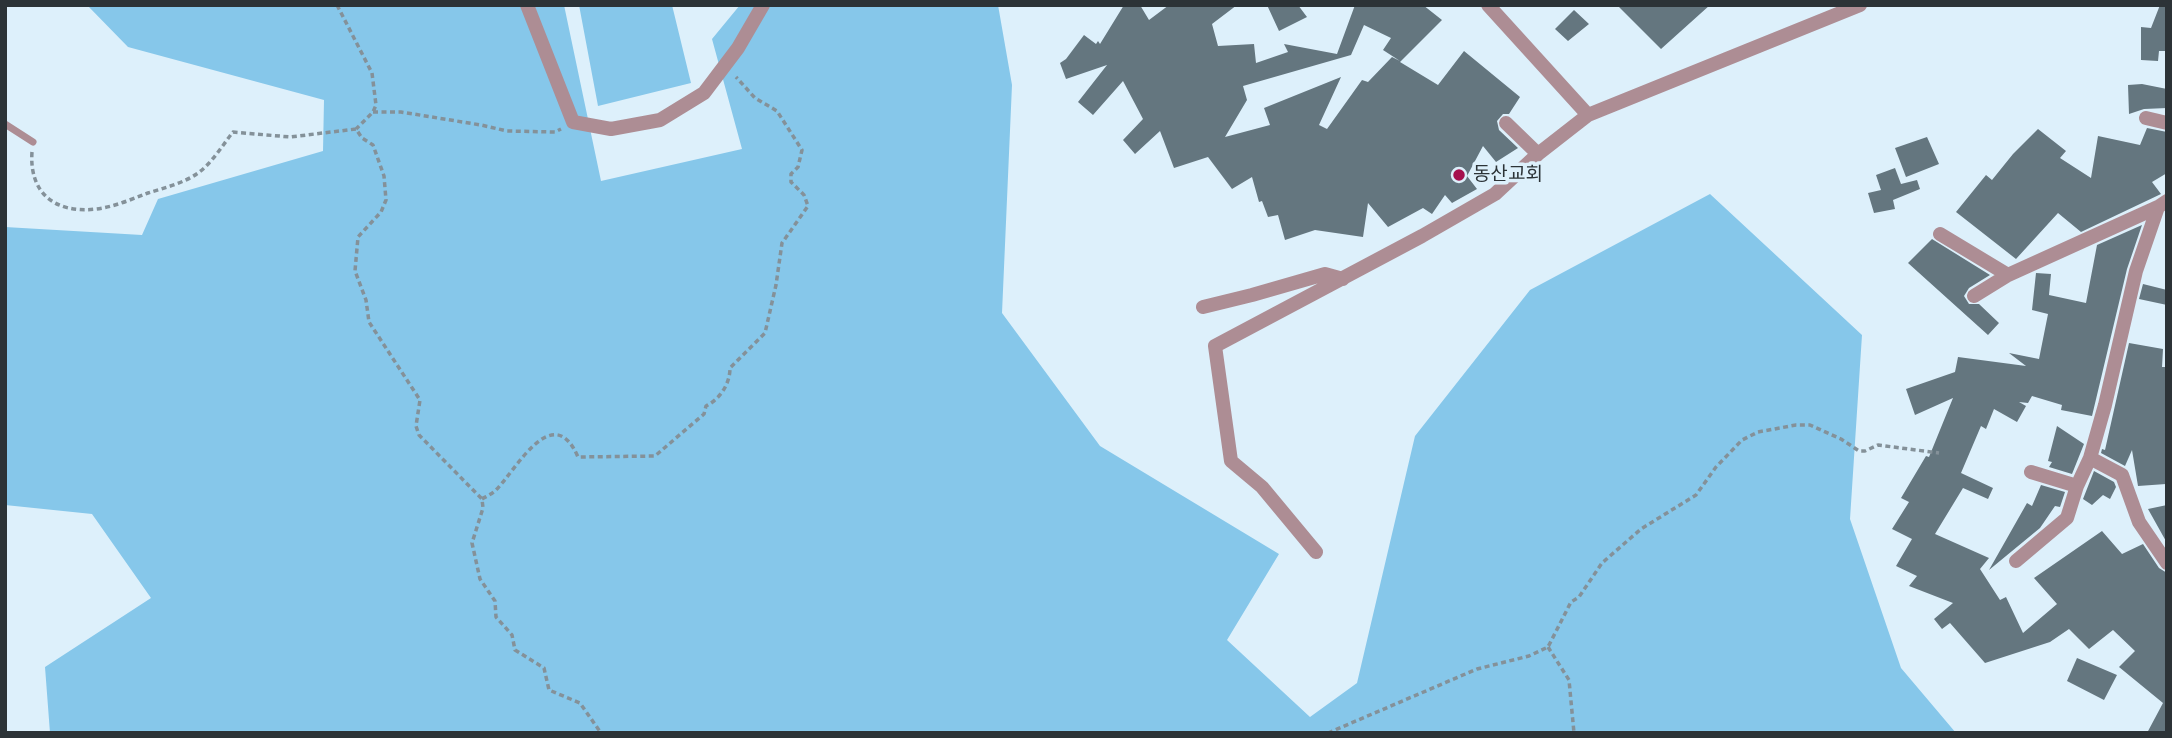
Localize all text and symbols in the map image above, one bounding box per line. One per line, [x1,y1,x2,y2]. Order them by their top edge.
place label: 동산교회 [1473,164,1543,186]
marker: 동산교회 [1451,167,1467,183]

